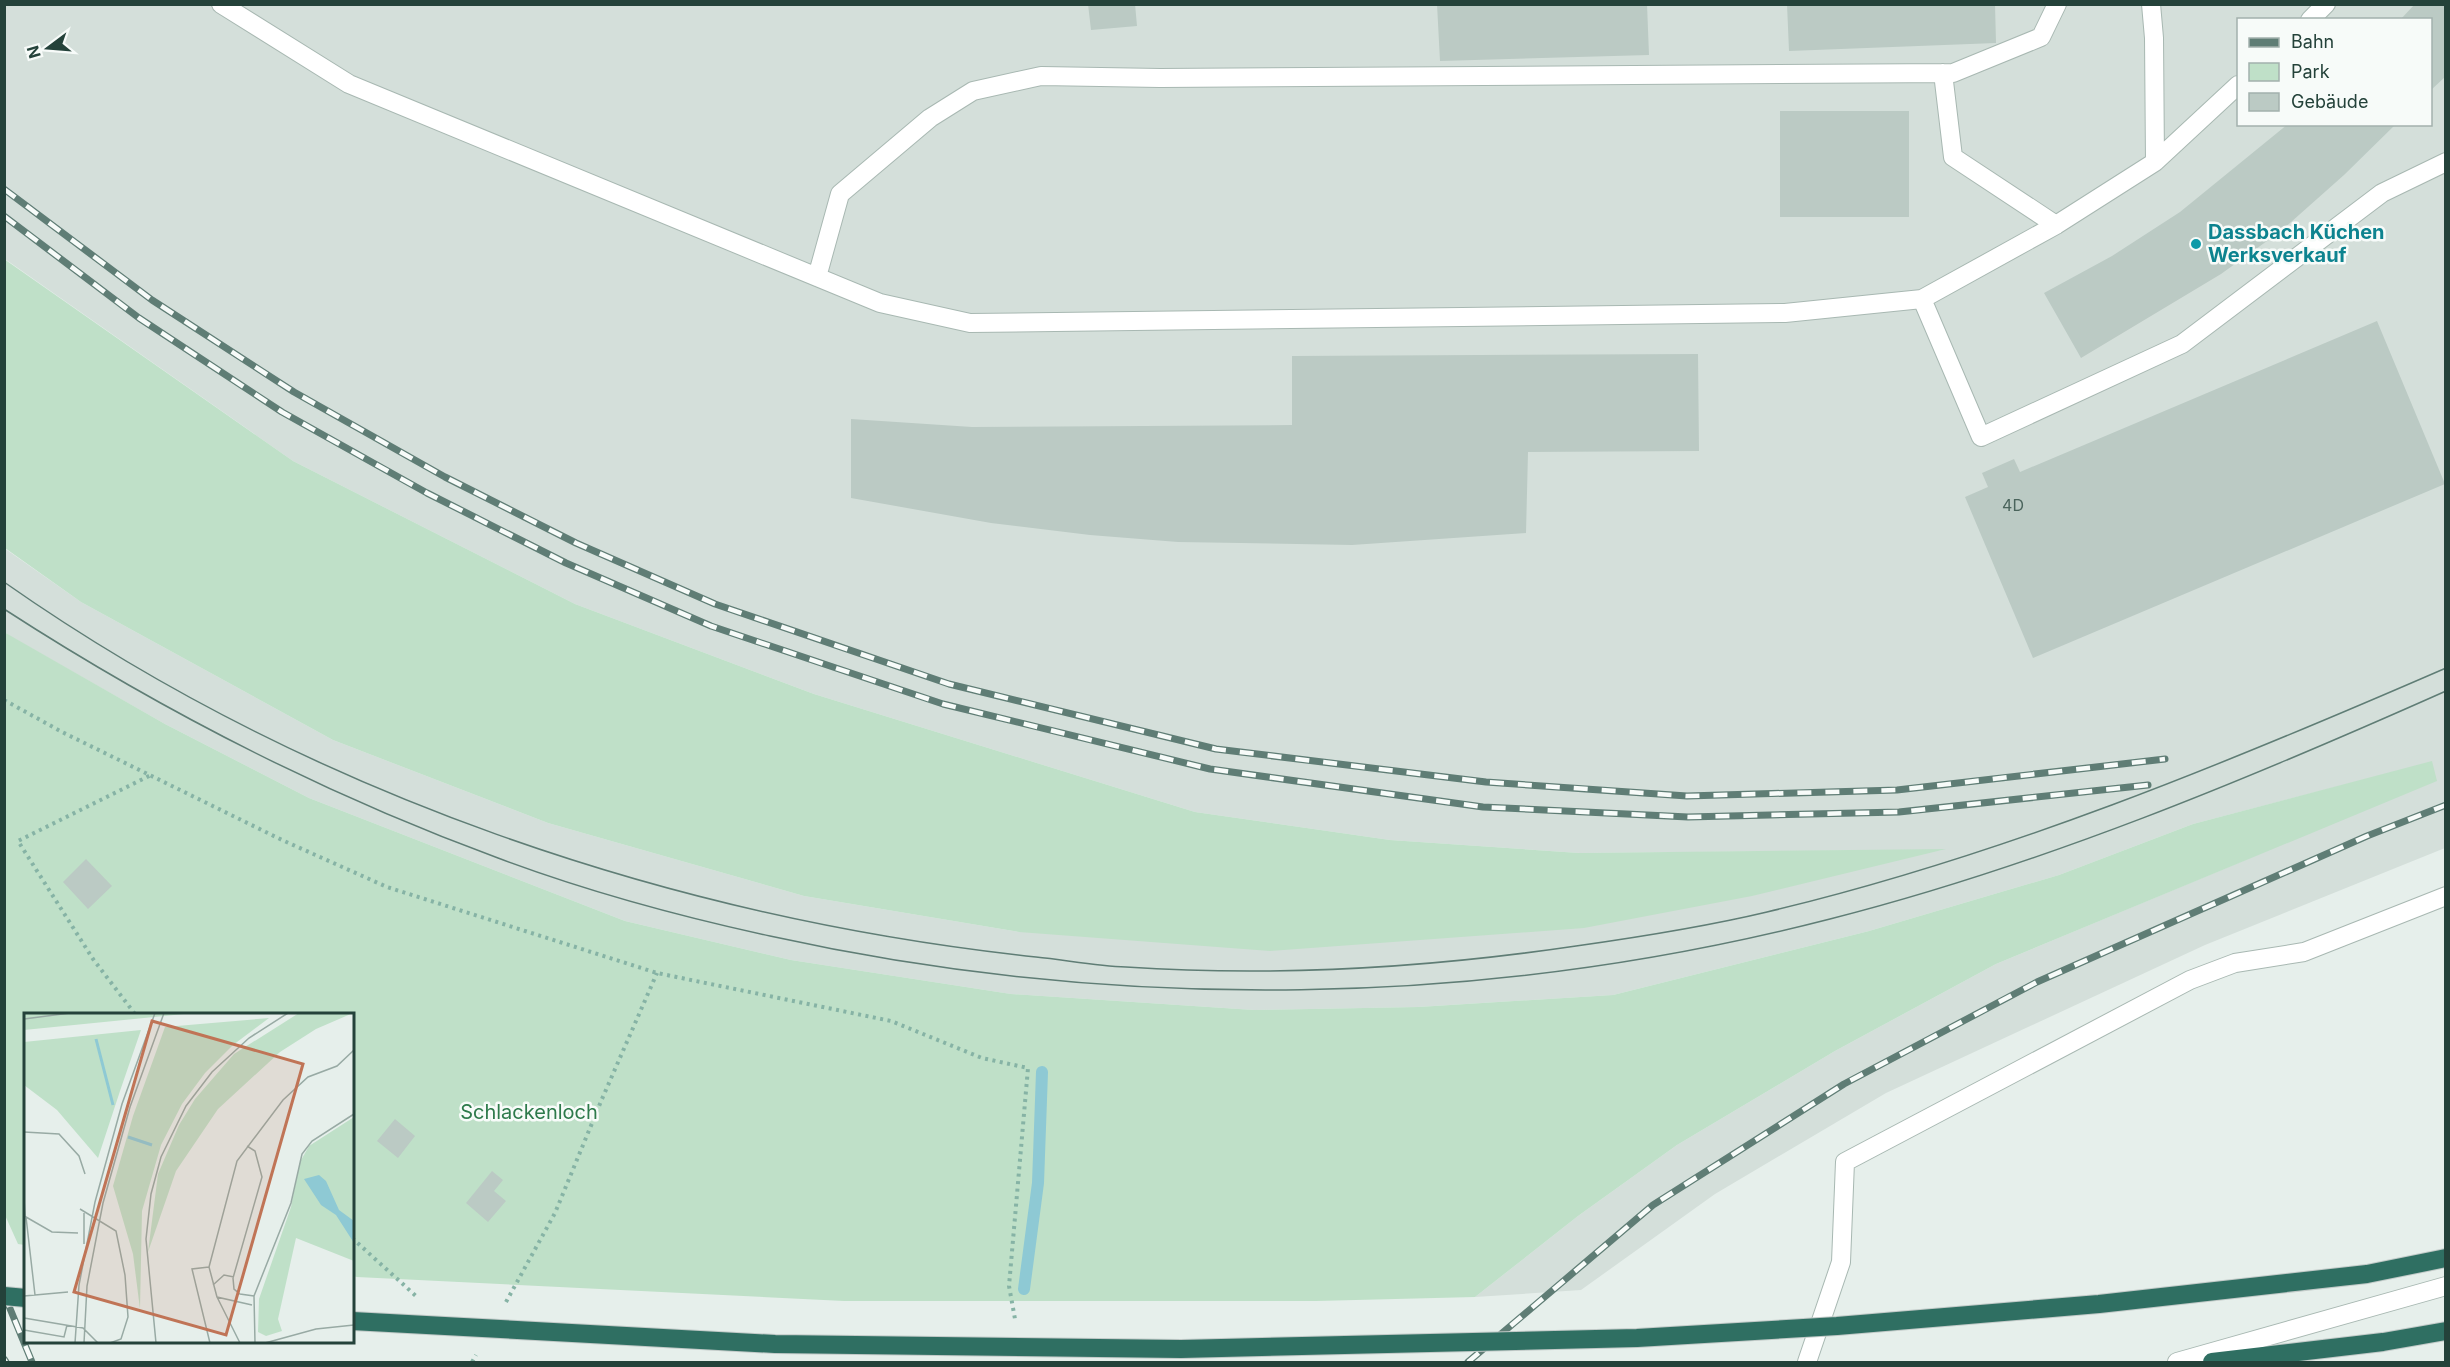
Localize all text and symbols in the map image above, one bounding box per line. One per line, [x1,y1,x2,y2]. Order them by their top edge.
north arrow [18,18,78,78]
legend [2237,18,2432,126]
text: Bahn [2291,31,2334,52]
text: N [22,44,45,61]
text: Park [2291,61,2330,82]
text: Gebäude [2291,91,2368,112]
place label: Dassbach Küchen Werksverkauf [2208,220,2385,267]
marker: Dassbach Küchen Werksverkauf [2189,237,2203,251]
house number: 4D [2002,495,2024,515]
inset map [24,1013,354,1343]
park label: Schlackenloch [460,1100,598,1124]

